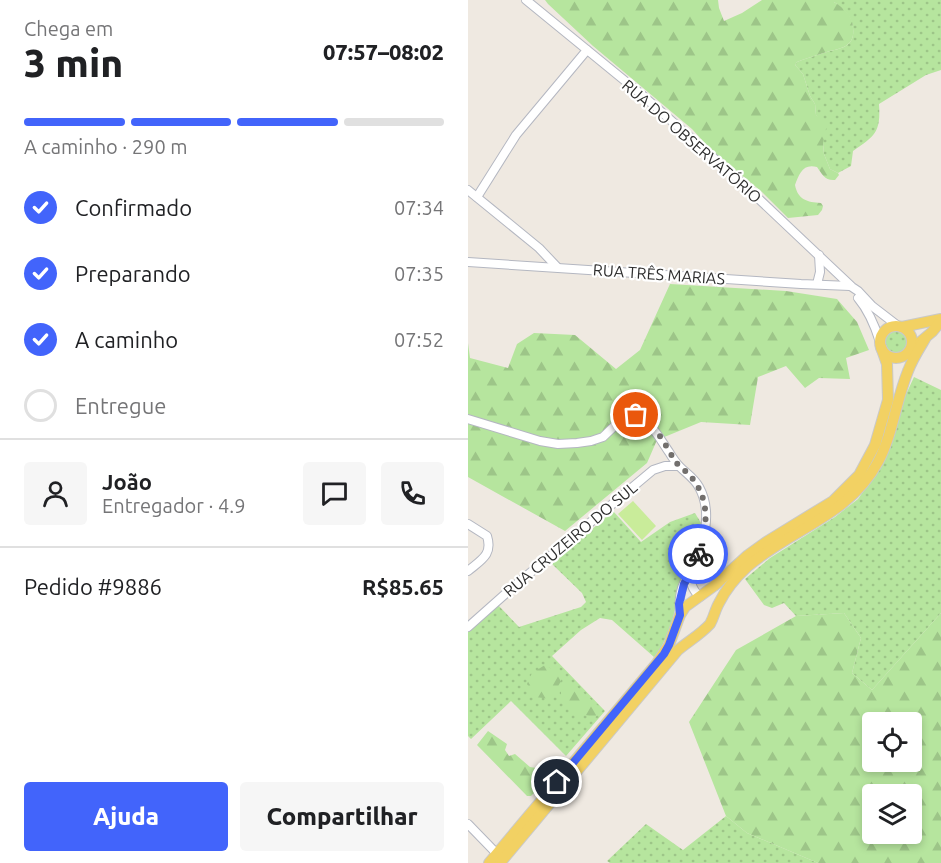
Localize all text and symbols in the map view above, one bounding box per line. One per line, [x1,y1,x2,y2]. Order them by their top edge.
text: Chega em [24,17,113,40]
text: 07:57–08:02 [323,39,444,64]
text: 3 min [24,41,123,84]
street label: RUA DO OBSERVATÓRIO [619,75,766,206]
text: A caminho · 290 m [24,135,188,158]
icon: check [24,191,57,224]
text: Confirmado [75,195,192,220]
text: 07:34 [394,196,444,219]
icon: check [24,257,57,290]
street label: RUA TRÊS MARIAS [592,259,726,288]
text: Preparando [75,261,191,286]
text: 07:35 [394,262,444,285]
icon: check [24,323,57,356]
text: A caminho [75,327,178,352]
text: 07:52 [394,328,444,351]
pin [610,389,661,440]
text: Entregue [75,393,166,418]
icon: bag [619,398,652,431]
button: person [24,462,87,525]
button: chat [303,462,366,525]
button: phone [381,462,444,525]
text: João [102,469,152,494]
street label: RUA CRUZEIRO DO SUL [500,478,640,600]
text: Entregador · 4.9 [102,494,245,517]
courier [668,524,728,584]
icon: bike [682,538,715,571]
text: Pedido #9886 [24,574,162,599]
text: R$85.65 [362,574,444,599]
map controls [862,712,922,844]
button: locate [862,712,922,772]
pin [531,756,582,807]
icon: home [540,765,573,798]
button: Ajuda [24,782,228,851]
button: Compartilhar [240,782,444,851]
button: layers [862,784,922,844]

